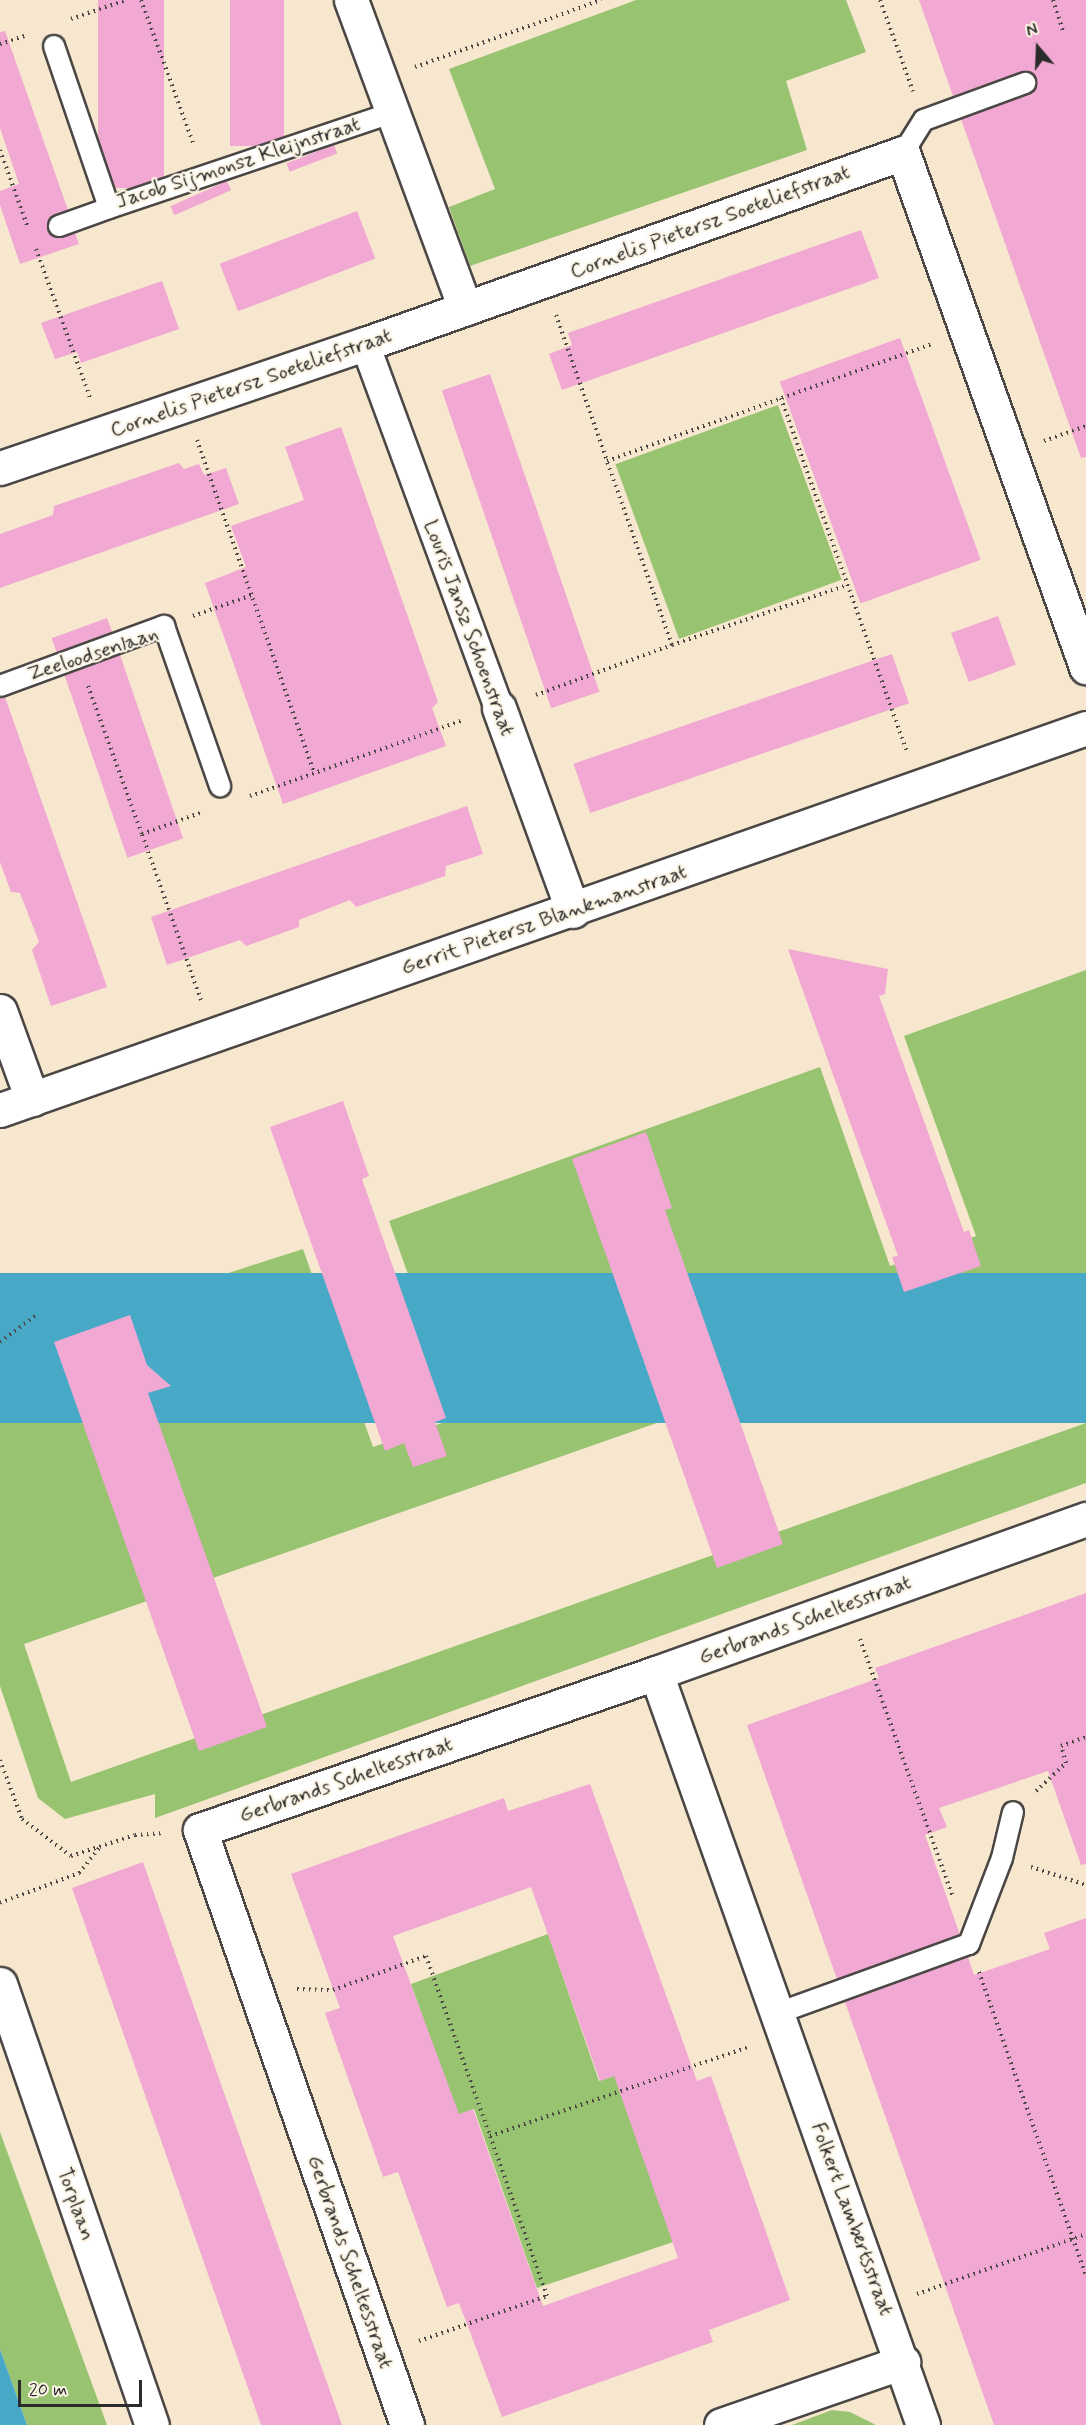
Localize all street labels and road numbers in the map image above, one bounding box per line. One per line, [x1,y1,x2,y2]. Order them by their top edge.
street label: Jacob Sijmonsz Kleijnstraat [113,112,363,214]
street label: Cornelis Pietersz Soeteliefstraat [567,160,853,284]
street label: Cornelis Pietersz Soeteliefstraat [107,323,395,443]
street label: Louris Jansz Schoenstraat [418,516,520,740]
street label: Zeeloodsenlaan [24,621,162,687]
street label: Gerrit Pietersz Blankmanstraat [398,859,690,981]
street label: Gerbrands Scheltesstraat [695,1570,915,1670]
street label: Gerbrands Scheltesstraat [236,1731,456,1829]
street label: Folkert Lambertsstraat [805,2117,899,2321]
street label: Gerbrands Scheltesstraat [301,2152,399,2372]
street label: Torplaan [52,2164,100,2244]

